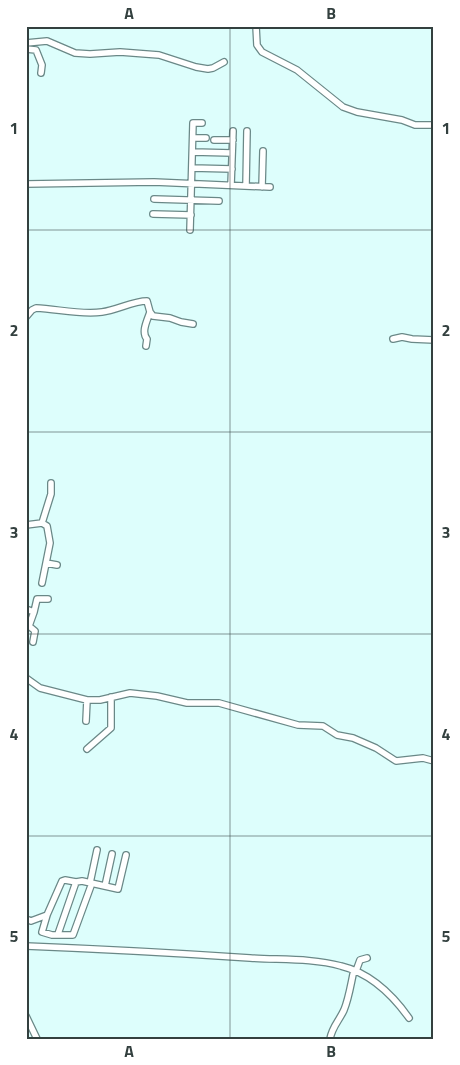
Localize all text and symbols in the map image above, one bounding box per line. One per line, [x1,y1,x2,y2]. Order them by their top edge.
text: A [124,1,134,25]
text: B [326,1,336,25]
text: 1 [10,116,18,140]
text: 1 [442,116,450,140]
text: 2 [10,318,18,342]
text: 2 [442,318,450,342]
text: 3 [10,520,18,544]
text: 3 [442,520,450,544]
text: 4 [10,722,19,746]
text: 4 [442,722,451,746]
text: 5 [10,924,19,948]
text: 5 [442,924,451,948]
text: A [124,1039,134,1063]
text: B [326,1039,336,1063]

